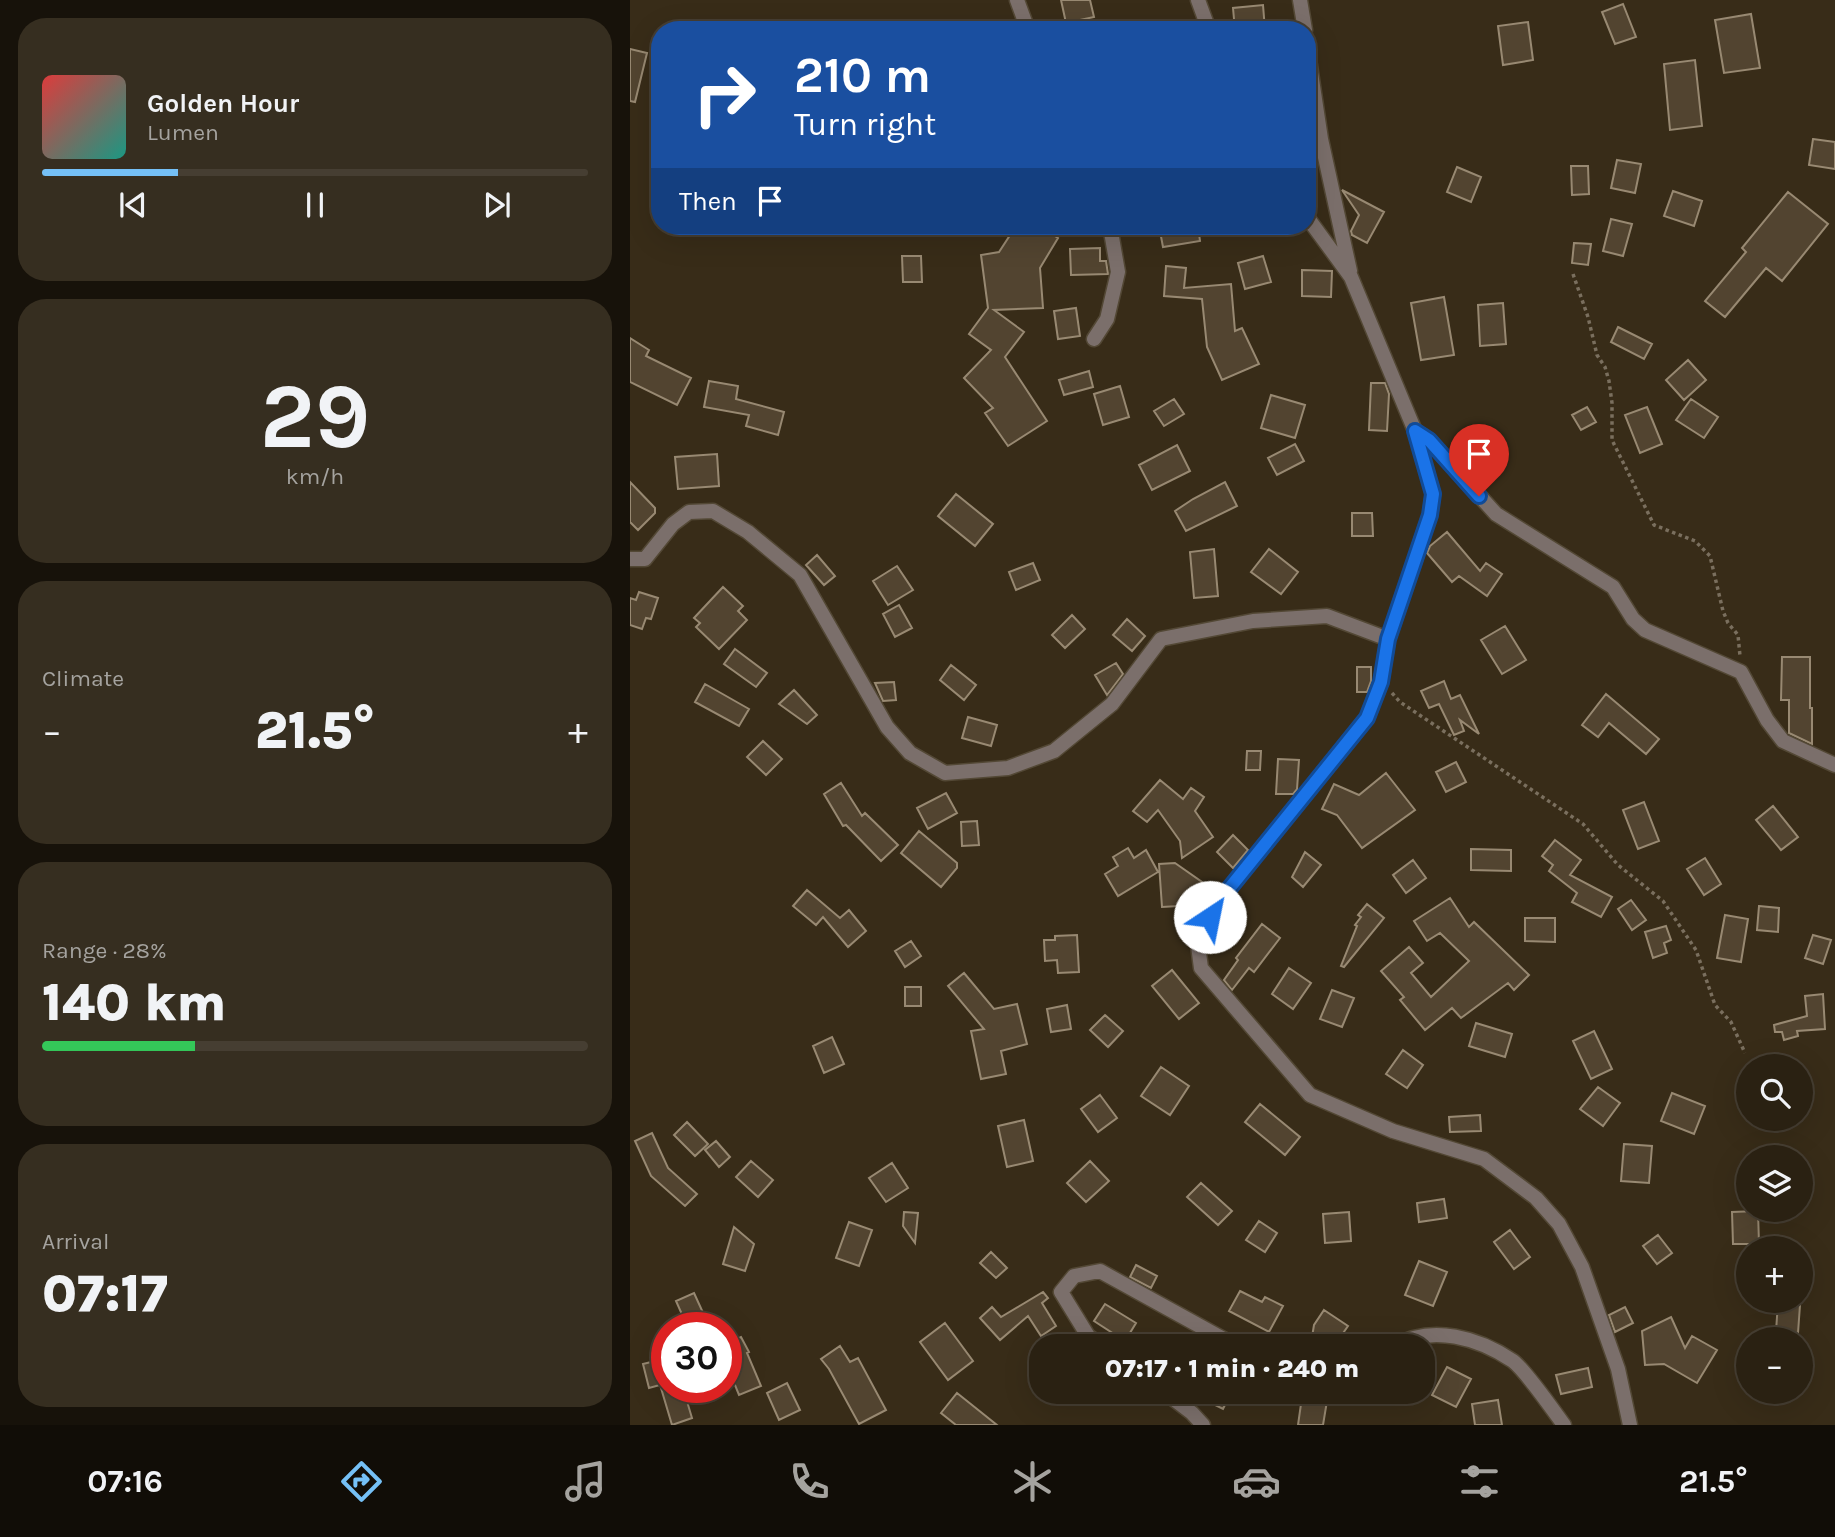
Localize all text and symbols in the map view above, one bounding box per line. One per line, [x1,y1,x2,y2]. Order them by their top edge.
text: 210 m [794,47,931,104]
icon: right [679,49,770,140]
text: Golden Hour [147,88,299,119]
text: Turn right [794,106,936,143]
text: Lumen [147,119,219,146]
icon: arrive [751,182,789,220]
icon: previous [114,186,152,224]
icon: pause [296,186,334,224]
icon: next [478,186,516,224]
text: Then [679,186,737,217]
text: 29 [260,364,370,470]
pin [1449,424,1509,496]
icon: arrive [1460,435,1498,473]
text: km/h [286,463,344,490]
text: Climate [42,665,124,692]
text: 21.5° [255,700,375,761]
text: − [42,709,62,754]
text: + [568,709,588,754]
position arrow [1173,880,1247,954]
text: Range · 28% [42,937,167,964]
text: 140 km [42,972,226,1033]
map controls [1736,1054,1813,1404]
button: search [1736,1054,1813,1131]
button: layers [1736,1145,1813,1222]
text: Arrival [42,1228,109,1255]
button: + [1736,1236,1813,1313]
text: 07:17 [42,1263,168,1324]
speed limit sign: 30 [651,1312,742,1403]
button: − [1736,1327,1813,1404]
text: 07:17 · 1 min · 240 m [1105,1353,1359,1384]
icon: directions [337,1457,386,1506]
icon: music [561,1457,610,1506]
icon: phone [785,1457,834,1506]
icon: climate [1008,1457,1057,1506]
icon: car [1232,1457,1281,1506]
icon: filters [1455,1457,1504,1506]
text: 07:16 [87,1463,163,1500]
text: 21.5° [1679,1463,1748,1500]

